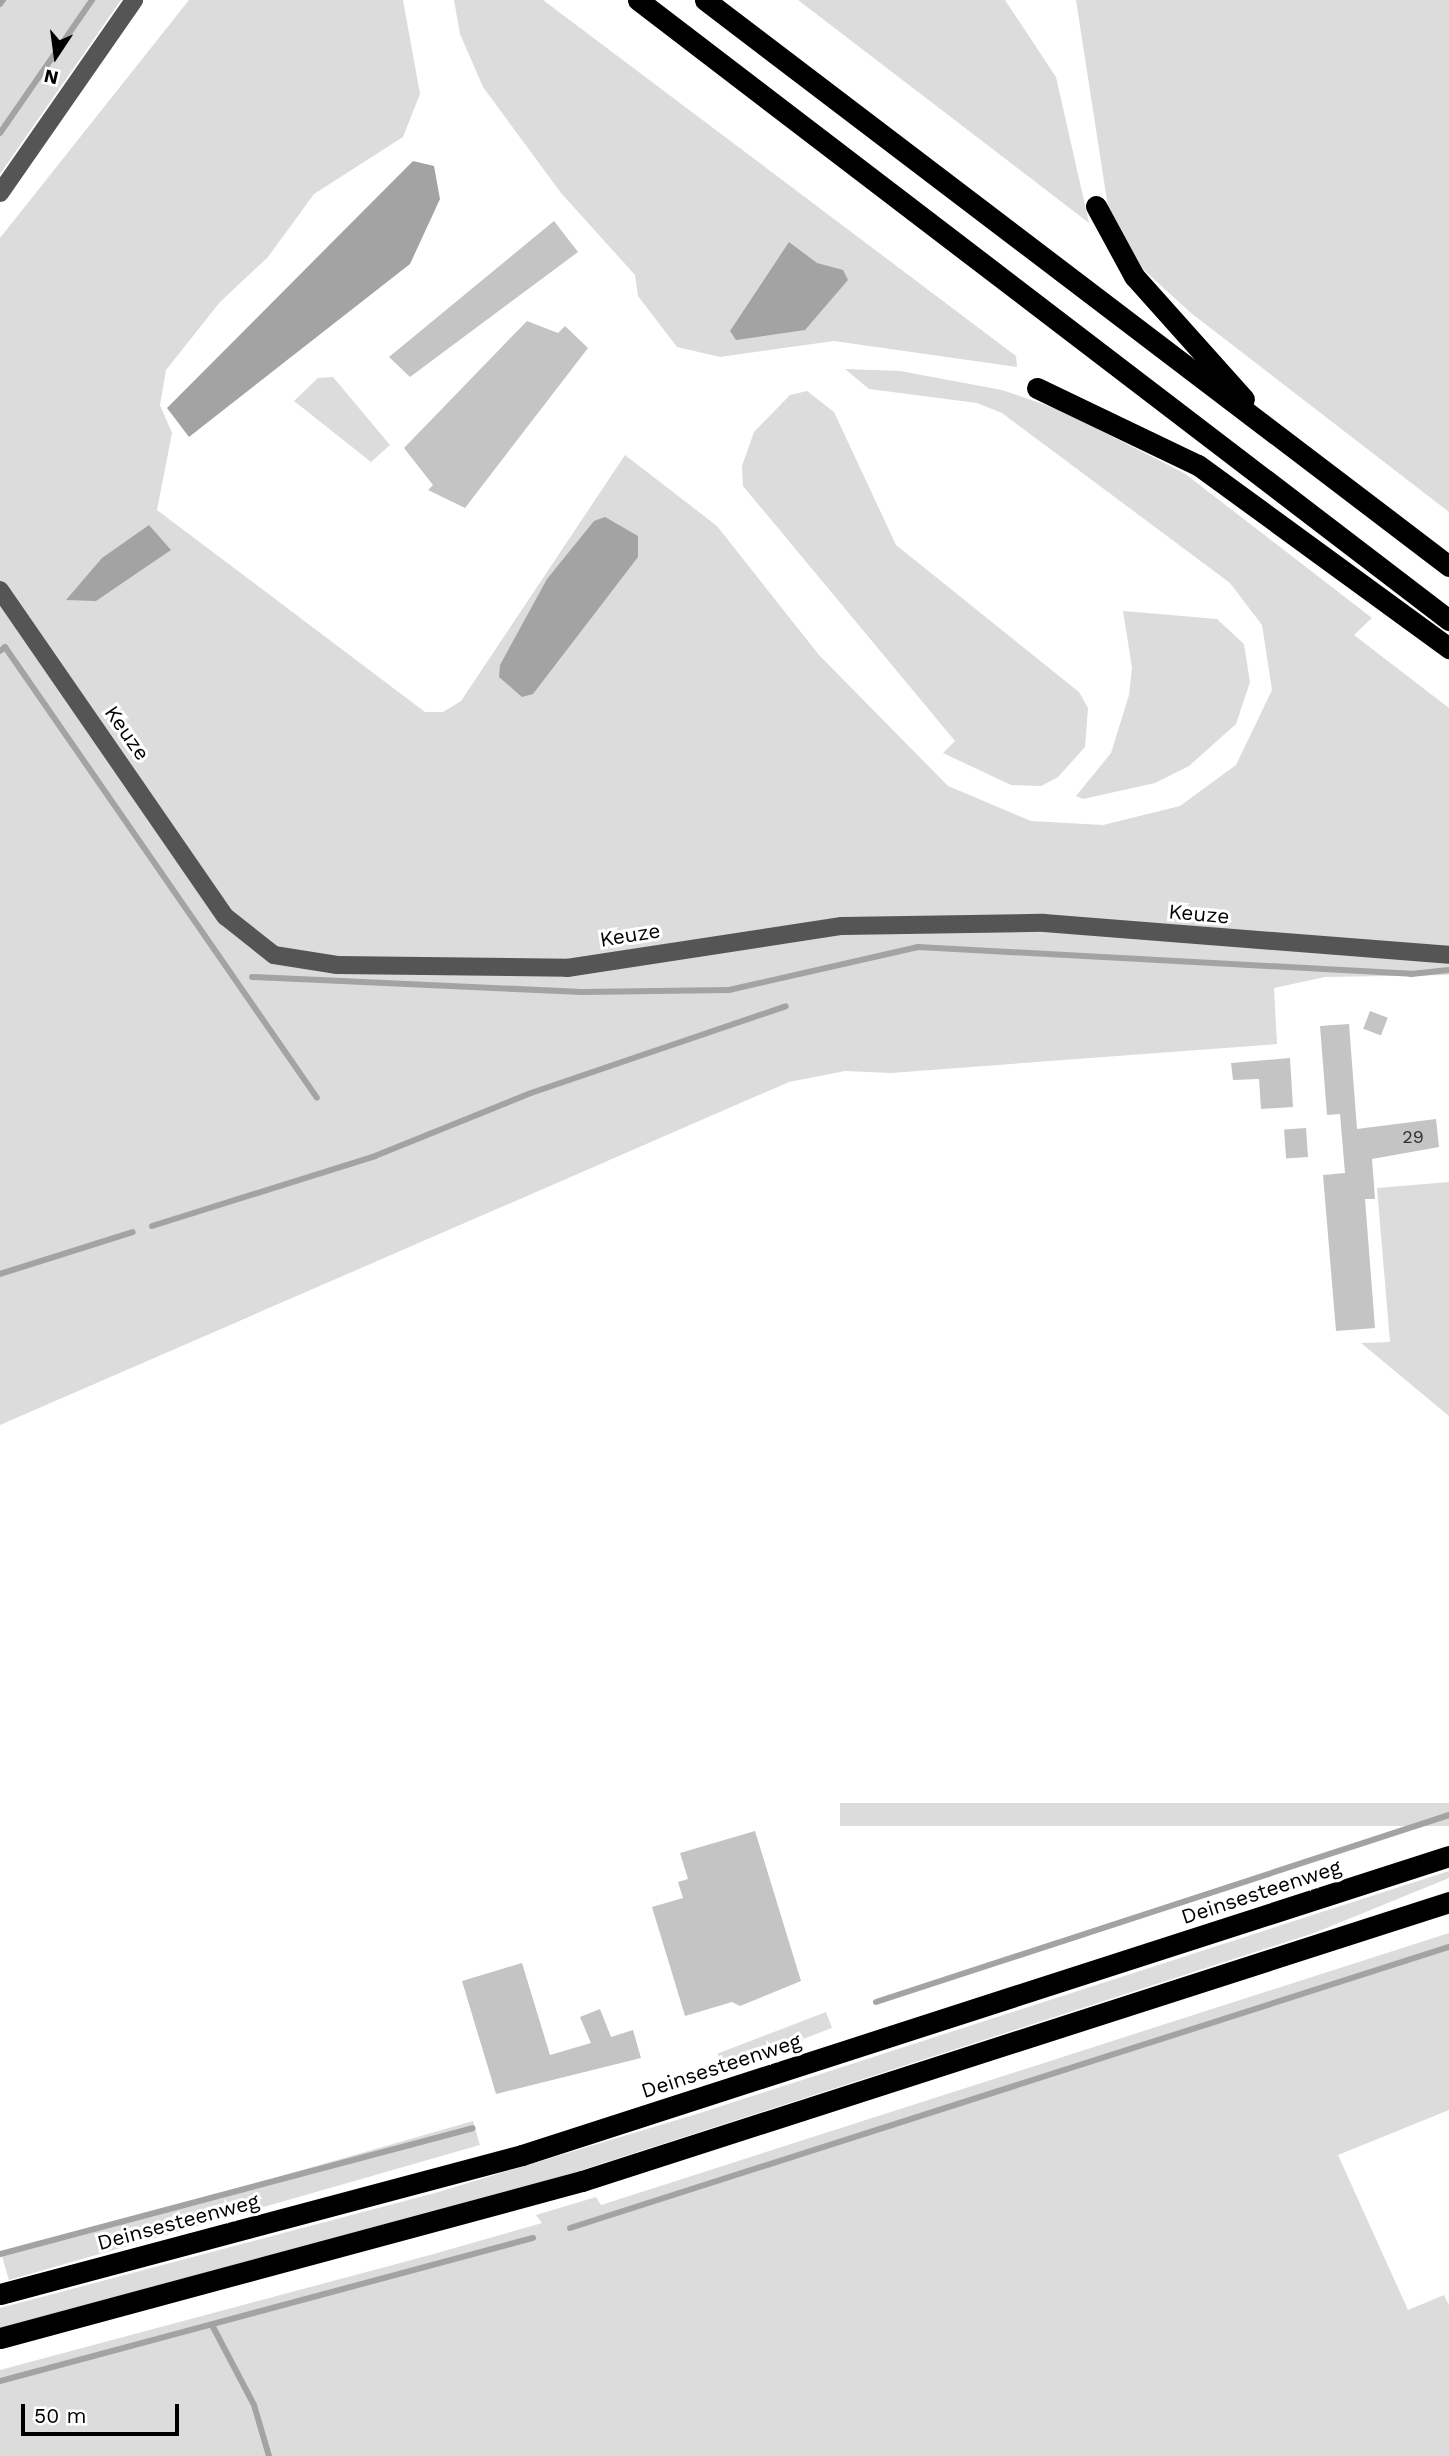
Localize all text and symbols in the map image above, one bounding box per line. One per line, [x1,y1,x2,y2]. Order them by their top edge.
north arrow [21,21,91,91]
text: N [42,64,61,90]
street label: Keuze [99,701,155,765]
street label: Keuze [1167,899,1231,929]
street label: Keuze [598,918,662,952]
house number: 29 [1402,1126,1424,1148]
street label: Deinsesteenweg [1178,1854,1344,1930]
street label: Deinsesteenweg [638,2028,804,2104]
street label: Deinsesteenweg [94,2188,262,2256]
scale bar [24,2390,182,2434]
text: 50 m [34,2403,86,2428]

